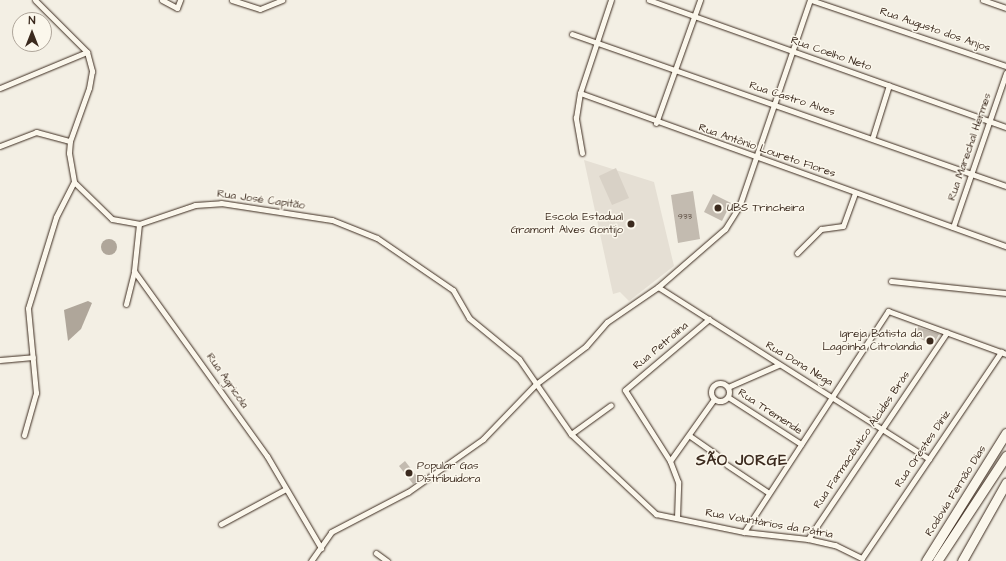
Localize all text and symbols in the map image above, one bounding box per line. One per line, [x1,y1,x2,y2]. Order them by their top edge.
street label: Rua Augusto dos Anjos [878,5,992,55]
north arrow [12,12,52,52]
text: N [29,13,35,28]
street label: Rua Coelho Neto [789,34,873,74]
street label: Rua Castro Alves [747,79,837,119]
street label: Rua Marechal Hermes [945,91,995,203]
street label: Rua Antônio Loureto Flores [697,121,837,181]
street label: Rua José Capitão [216,187,306,213]
place label: UBS Trincheira [727,201,804,215]
marker: UBS Trincheira [712,202,724,214]
place label: Escola Estadual Gramont Alves Gontijo [511,211,623,237]
house number: 933 [678,212,692,222]
marker: Escola Estadual Gramont Alves Gontijo [626,219,636,229]
street label: Rua Petrolina [631,319,691,373]
place label: Igreja Batista da Lagoinha Citrolandia [822,328,922,354]
marker: Igreja Batista da Lagoinha Citrolandia [925,336,935,346]
street label: Rua Dona Nega [763,339,835,389]
street label: Rua Agricola [203,351,251,411]
street label: Rua Farmacêutico Alcides Brás [811,369,913,511]
street label: Rua Tremende [735,386,805,438]
street label: Rua Orestes Diniz [892,408,954,490]
street label: Rodovia Fernão Dias [923,443,989,539]
district label: SÃO JORGE [696,452,788,470]
place label: Popular Gas Distribuidora [417,460,480,486]
marker: Popular Gas Distribuidora [404,468,414,478]
street label: Rua Voluntários da Pátria [704,506,834,542]

